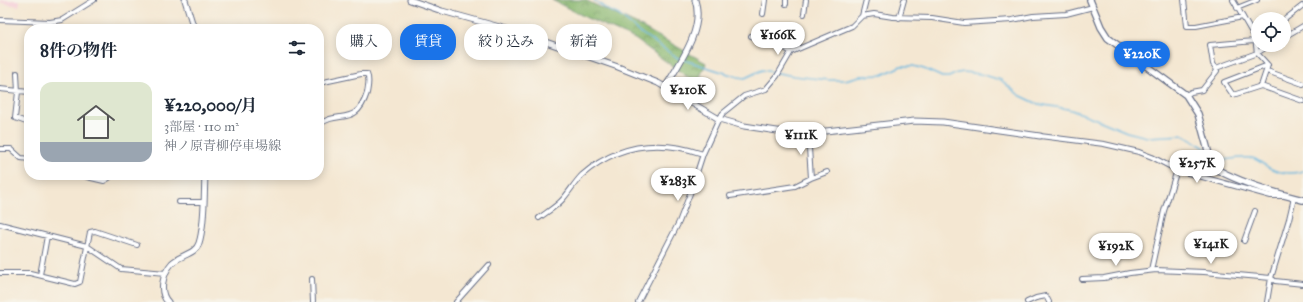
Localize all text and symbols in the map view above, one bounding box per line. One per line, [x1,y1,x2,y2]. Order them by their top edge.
map controls [1251,12,1291,52]
button: locate [1251,12,1291,52]
pin: ¥166K [750,22,806,56]
chip: 購入 [336,24,392,60]
chip: 賃貸 [400,24,456,60]
chip: 絞り込み [464,24,548,60]
chip: 新着 [556,24,612,60]
text: ¥166K [760,27,796,43]
icon: filters [286,37,308,59]
text: 8件の物件 [40,40,117,61]
pin: ¥220K [1114,41,1170,75]
text: ¥220K [1123,46,1161,62]
pin: ¥210K [660,77,716,111]
text: ¥210K [670,82,706,98]
text: ¥220,000/月 [164,95,257,116]
icon: home [72,98,120,146]
text: 3部屋 · 110 m² [164,119,239,135]
pin: ¥111K [773,122,829,156]
text: ¥111K [784,127,818,143]
text: 神ノ原青柳停車場線 [164,138,281,154]
pin: ¥257K [1169,150,1225,184]
text: ¥257K [1178,155,1216,171]
pin: ¥283K [650,168,706,202]
text: ¥283K [660,173,696,189]
pin: ¥141K [1183,231,1239,265]
pin: ¥192K [1088,233,1144,267]
text: ¥141K [1193,236,1229,252]
text: ¥192K [1098,238,1134,254]

